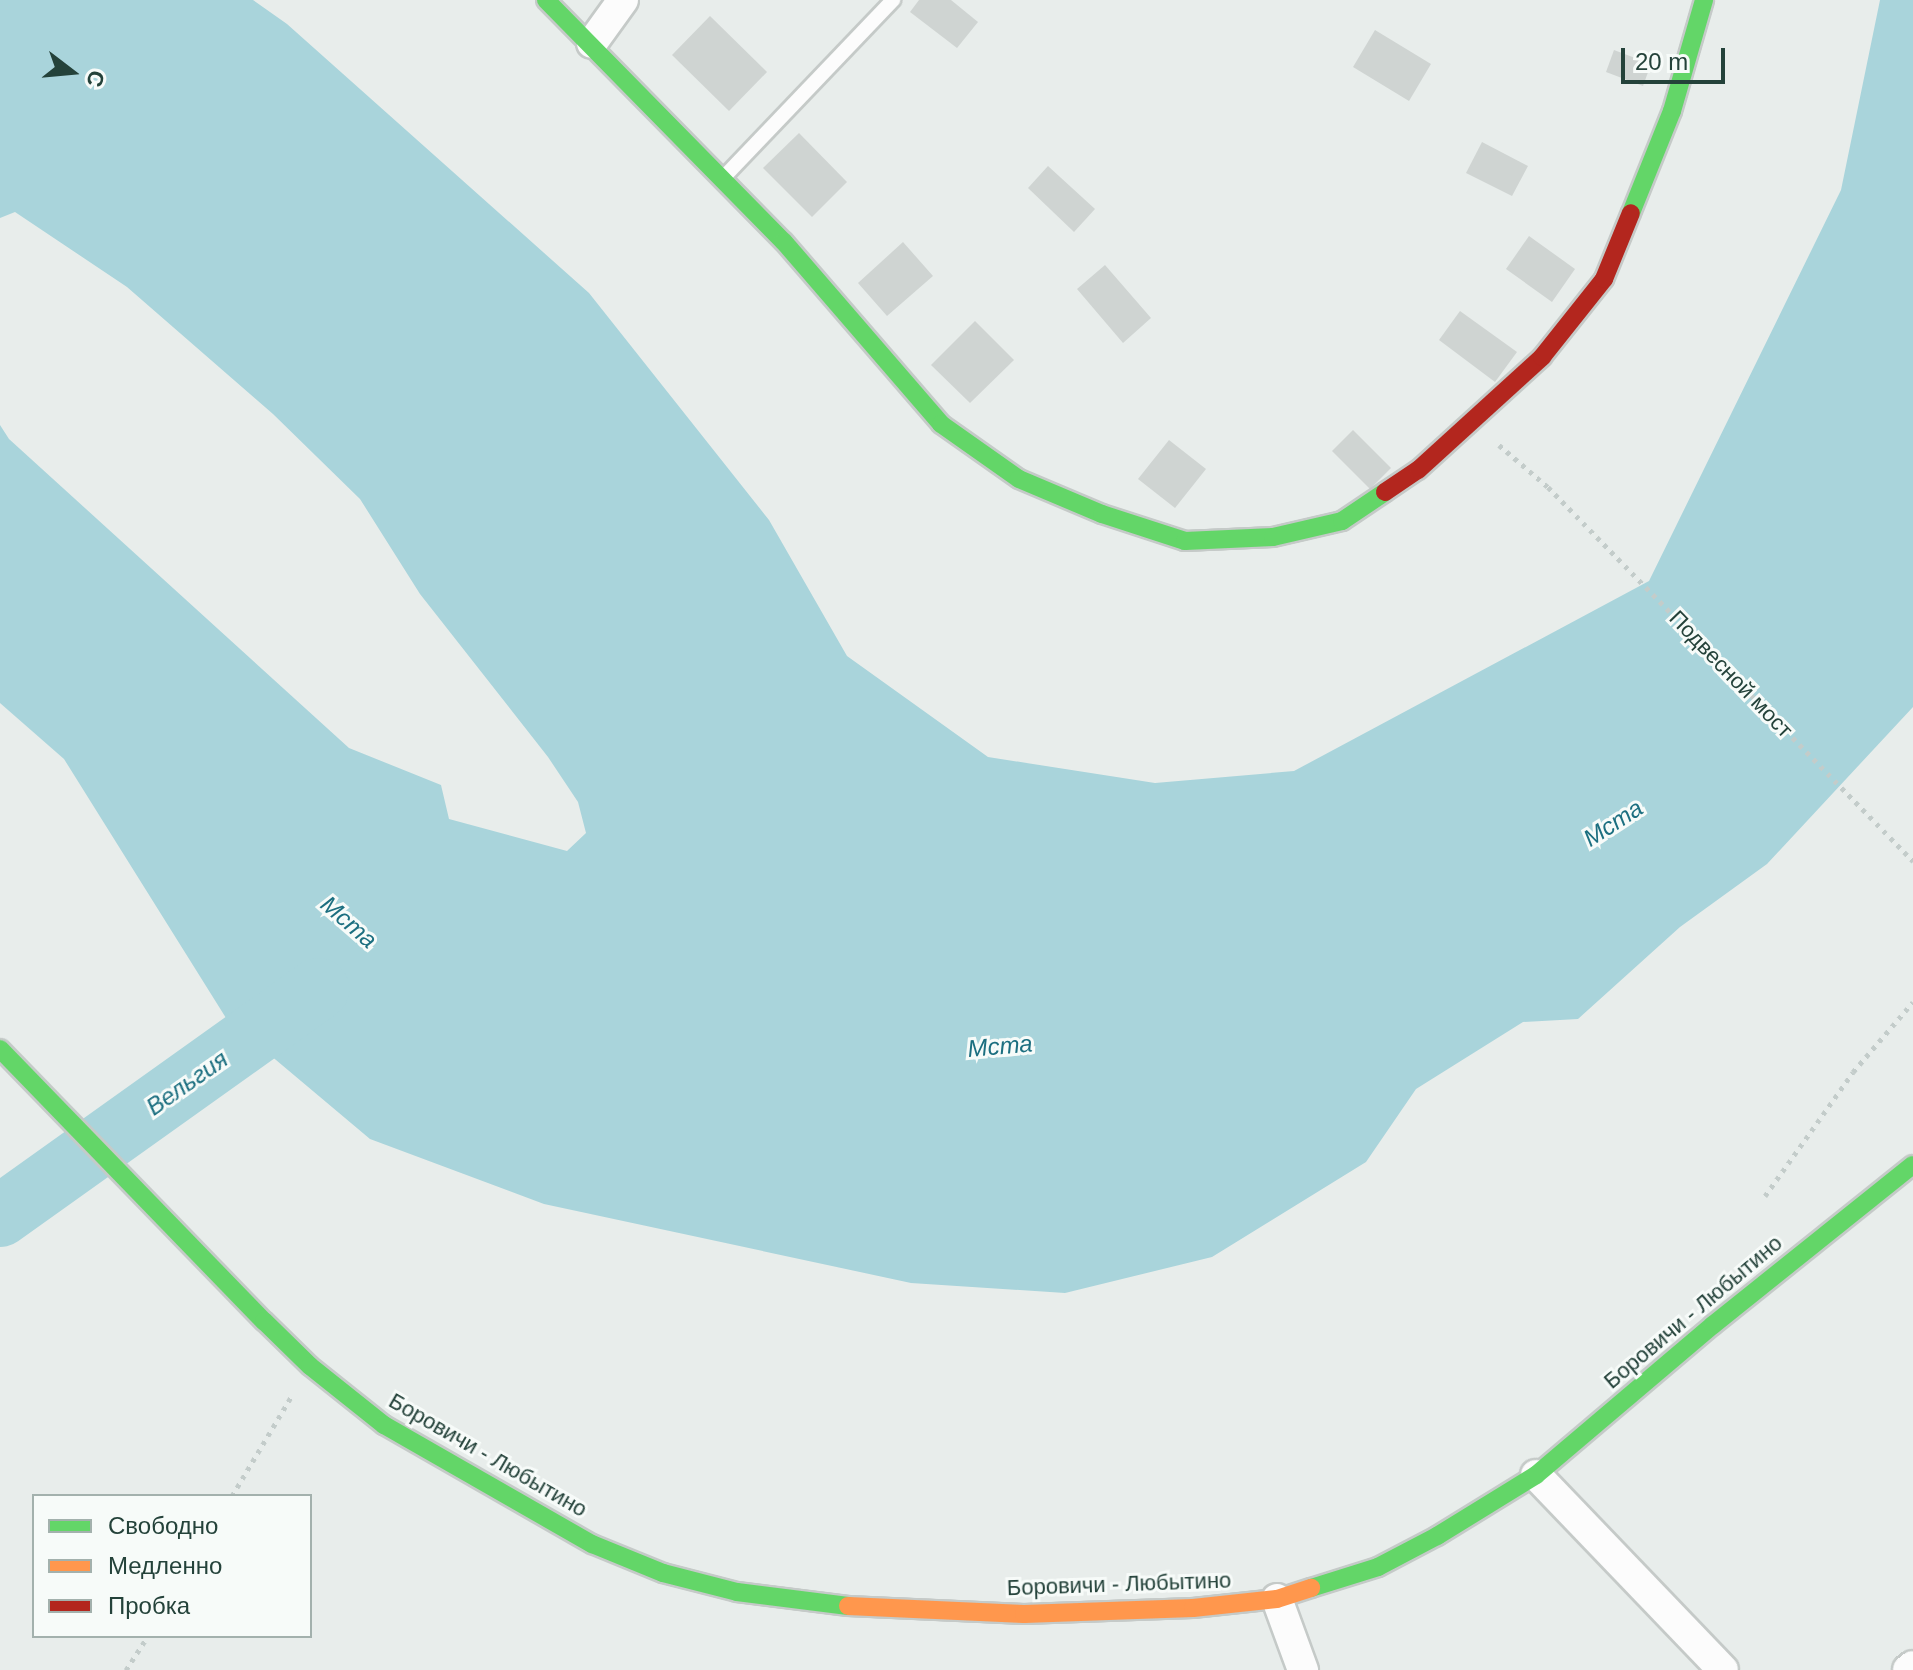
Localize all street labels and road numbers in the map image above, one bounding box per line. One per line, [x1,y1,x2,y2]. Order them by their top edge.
street label: Подвесной мост [1664,605,1798,743]
street label: Боровичи - Любытино [1599,1230,1787,1394]
street label: Боровичи - Любытино [384,1387,592,1523]
street label: Боровичи - Любытино [1006,1567,1232,1601]

